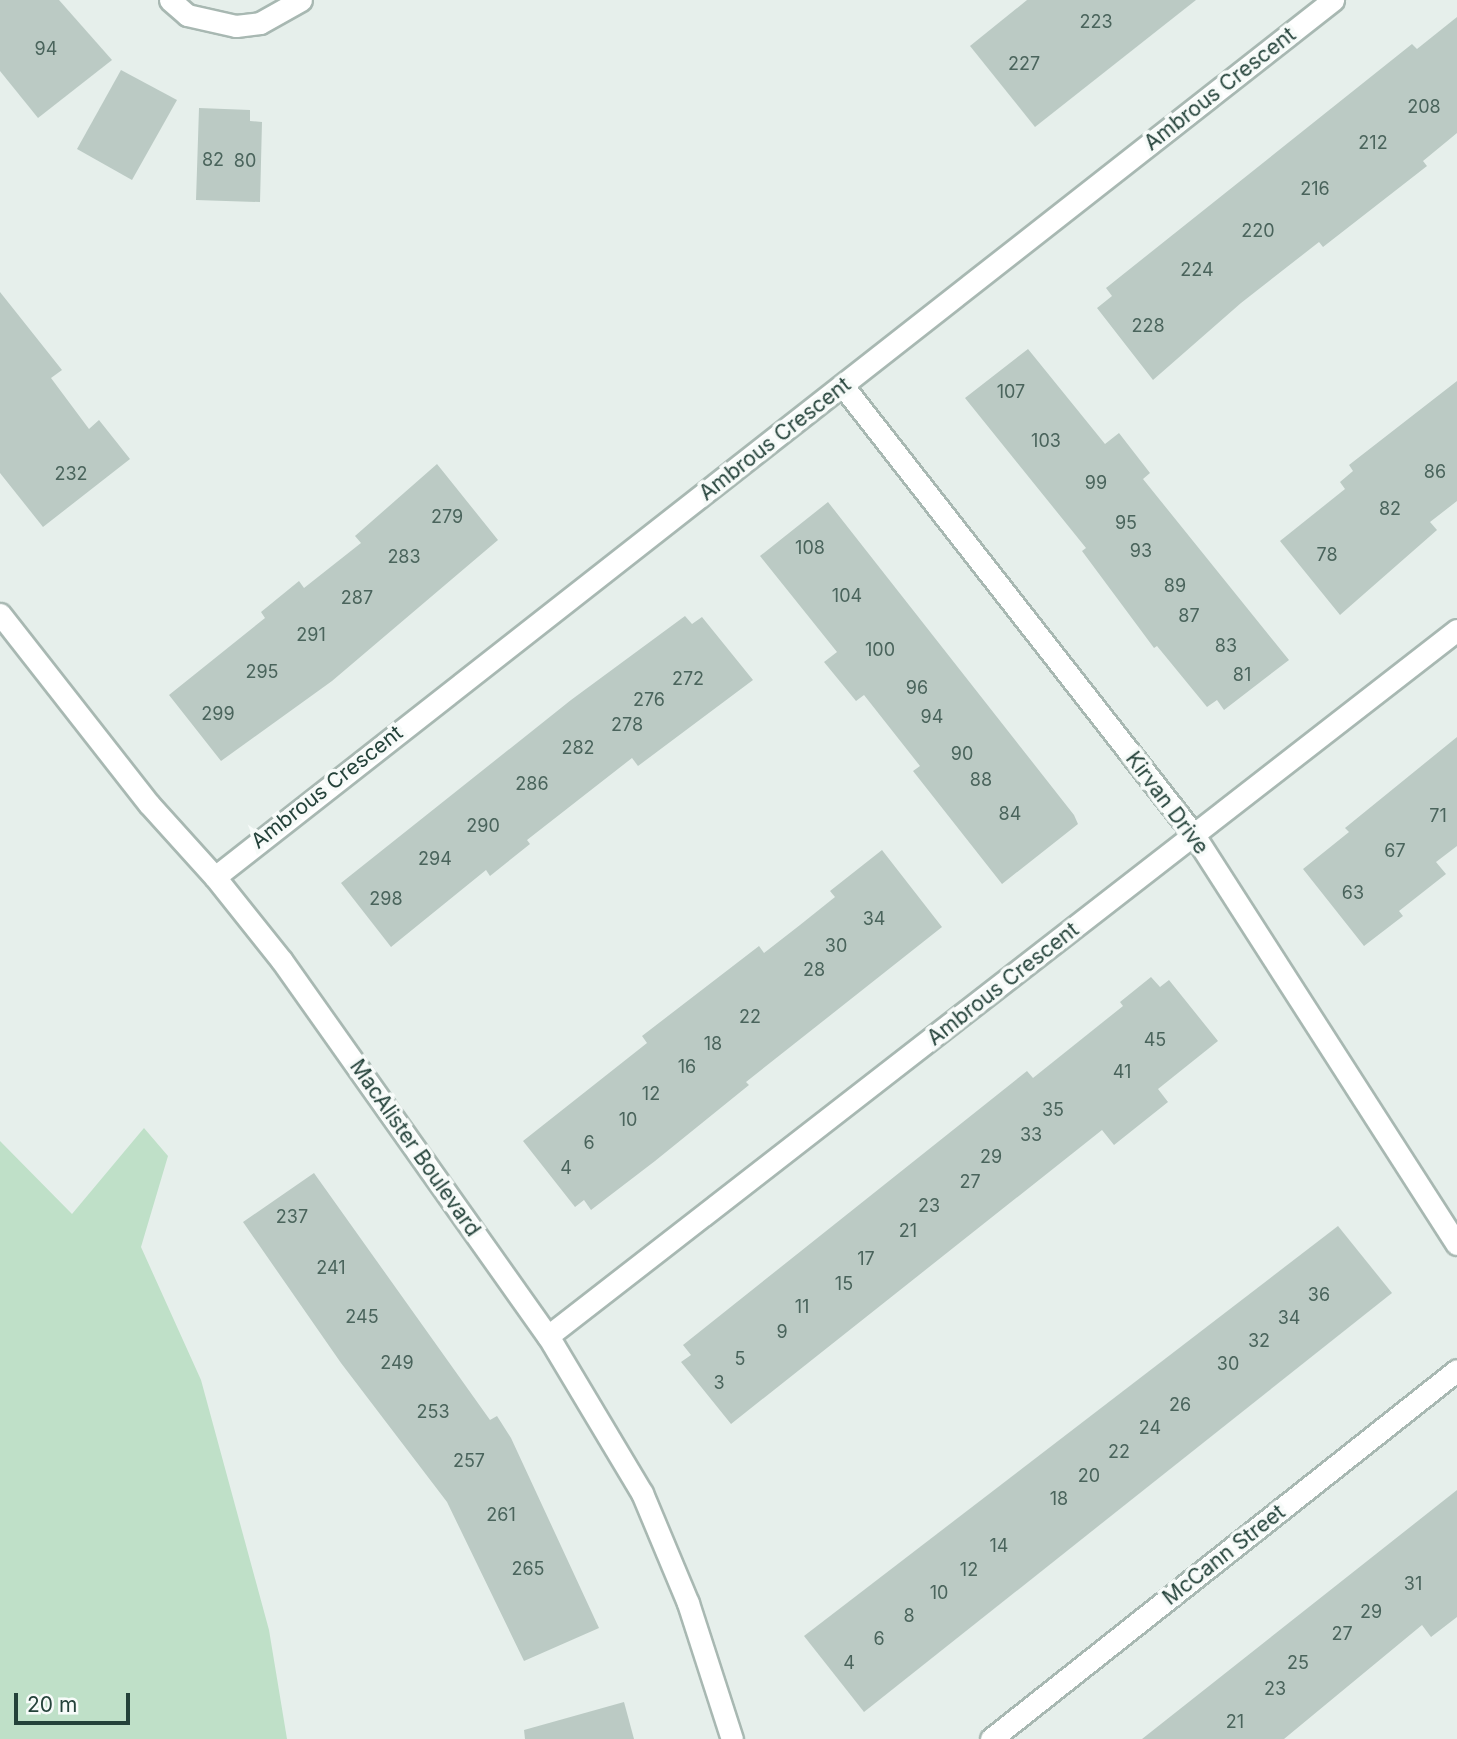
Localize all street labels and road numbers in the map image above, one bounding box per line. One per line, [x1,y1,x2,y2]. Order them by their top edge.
street label: Ambrous Crescent [1139,22,1301,156]
street label: Ambrous Crescent [694,372,856,506]
street label: Ambrous Crescent [246,720,408,854]
street label: Kirvan Drive [1120,747,1214,859]
street label: Ambrous Crescent [922,917,1084,1051]
street label: MacAlister Boulevard [344,1055,486,1241]
street label: McCann Street [1158,1499,1290,1611]

